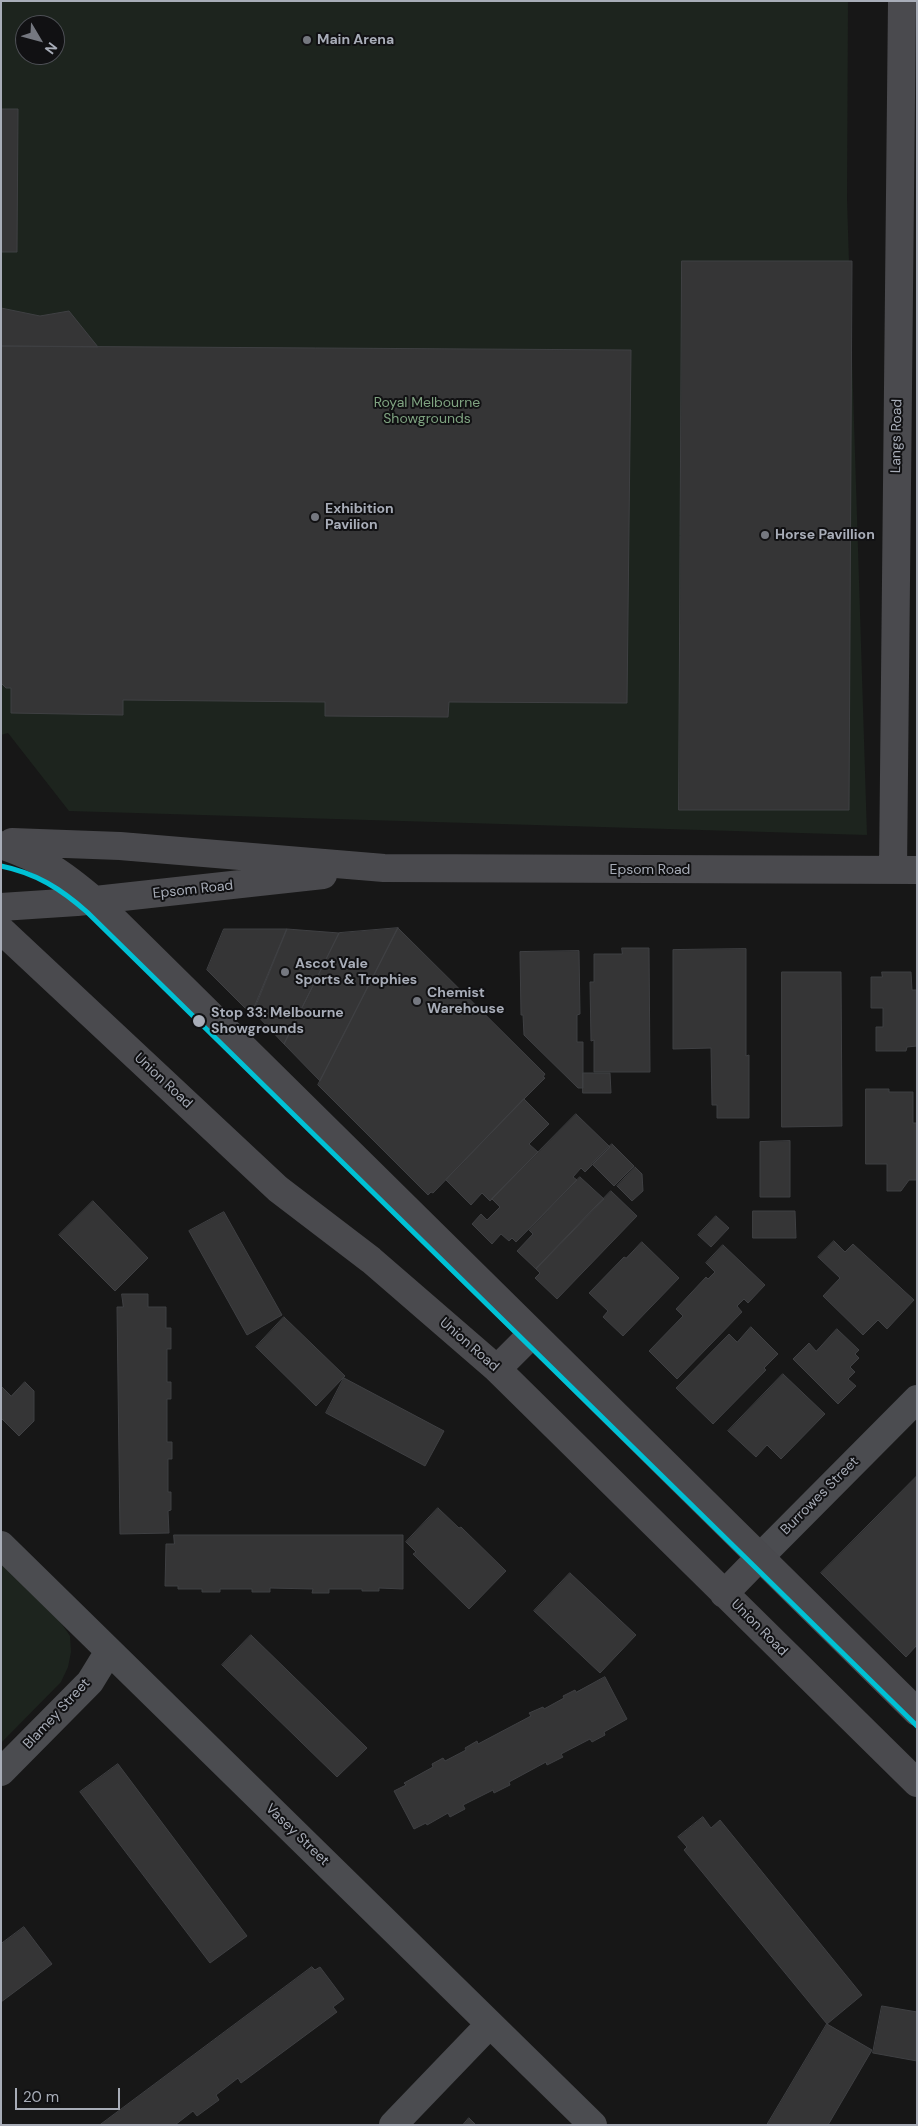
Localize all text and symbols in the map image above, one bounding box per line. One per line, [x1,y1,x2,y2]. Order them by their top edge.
north arrow [15,15,65,65]
place label: Main Arena [317,32,394,48]
marker: Main Arena [301,34,313,46]
text: N [41,39,61,58]
park label: Royal Melbourne Showgrounds [374,395,480,428]
street label: Langs Road [888,399,906,473]
place label: Exhibition Pavilion [325,501,394,534]
marker: Exhibition Pavilion [309,511,321,523]
place label: Horse Pavillion [775,527,875,543]
marker: Horse Pavillion [759,529,771,541]
street label: Epsom Road [610,862,690,878]
street label: Epsom Road [152,877,234,903]
place label: Ascot Vale Sports & Trophies [295,956,417,989]
marker: Ascot Vale Sports & Trophies [279,966,291,978]
place label: Chemist Warehouse [427,985,504,1018]
marker: Chemist Warehouse [411,995,423,1007]
place label: Stop 33: Melbourne Showgrounds [211,1005,344,1038]
marker: Stop 33: Melbourne Showgrounds [191,1013,207,1029]
street label: Union Road [130,1050,196,1112]
street label: Union Road [436,1315,502,1375]
street label: Burrowes Street [778,1454,862,1538]
street label: Union Road [727,1596,791,1660]
street label: Blamey Street [20,1675,94,1753]
street label: Vasey Street [262,1800,332,1870]
scale bar [18,2078,122,2110]
text: 20 m [23,2087,59,2107]

